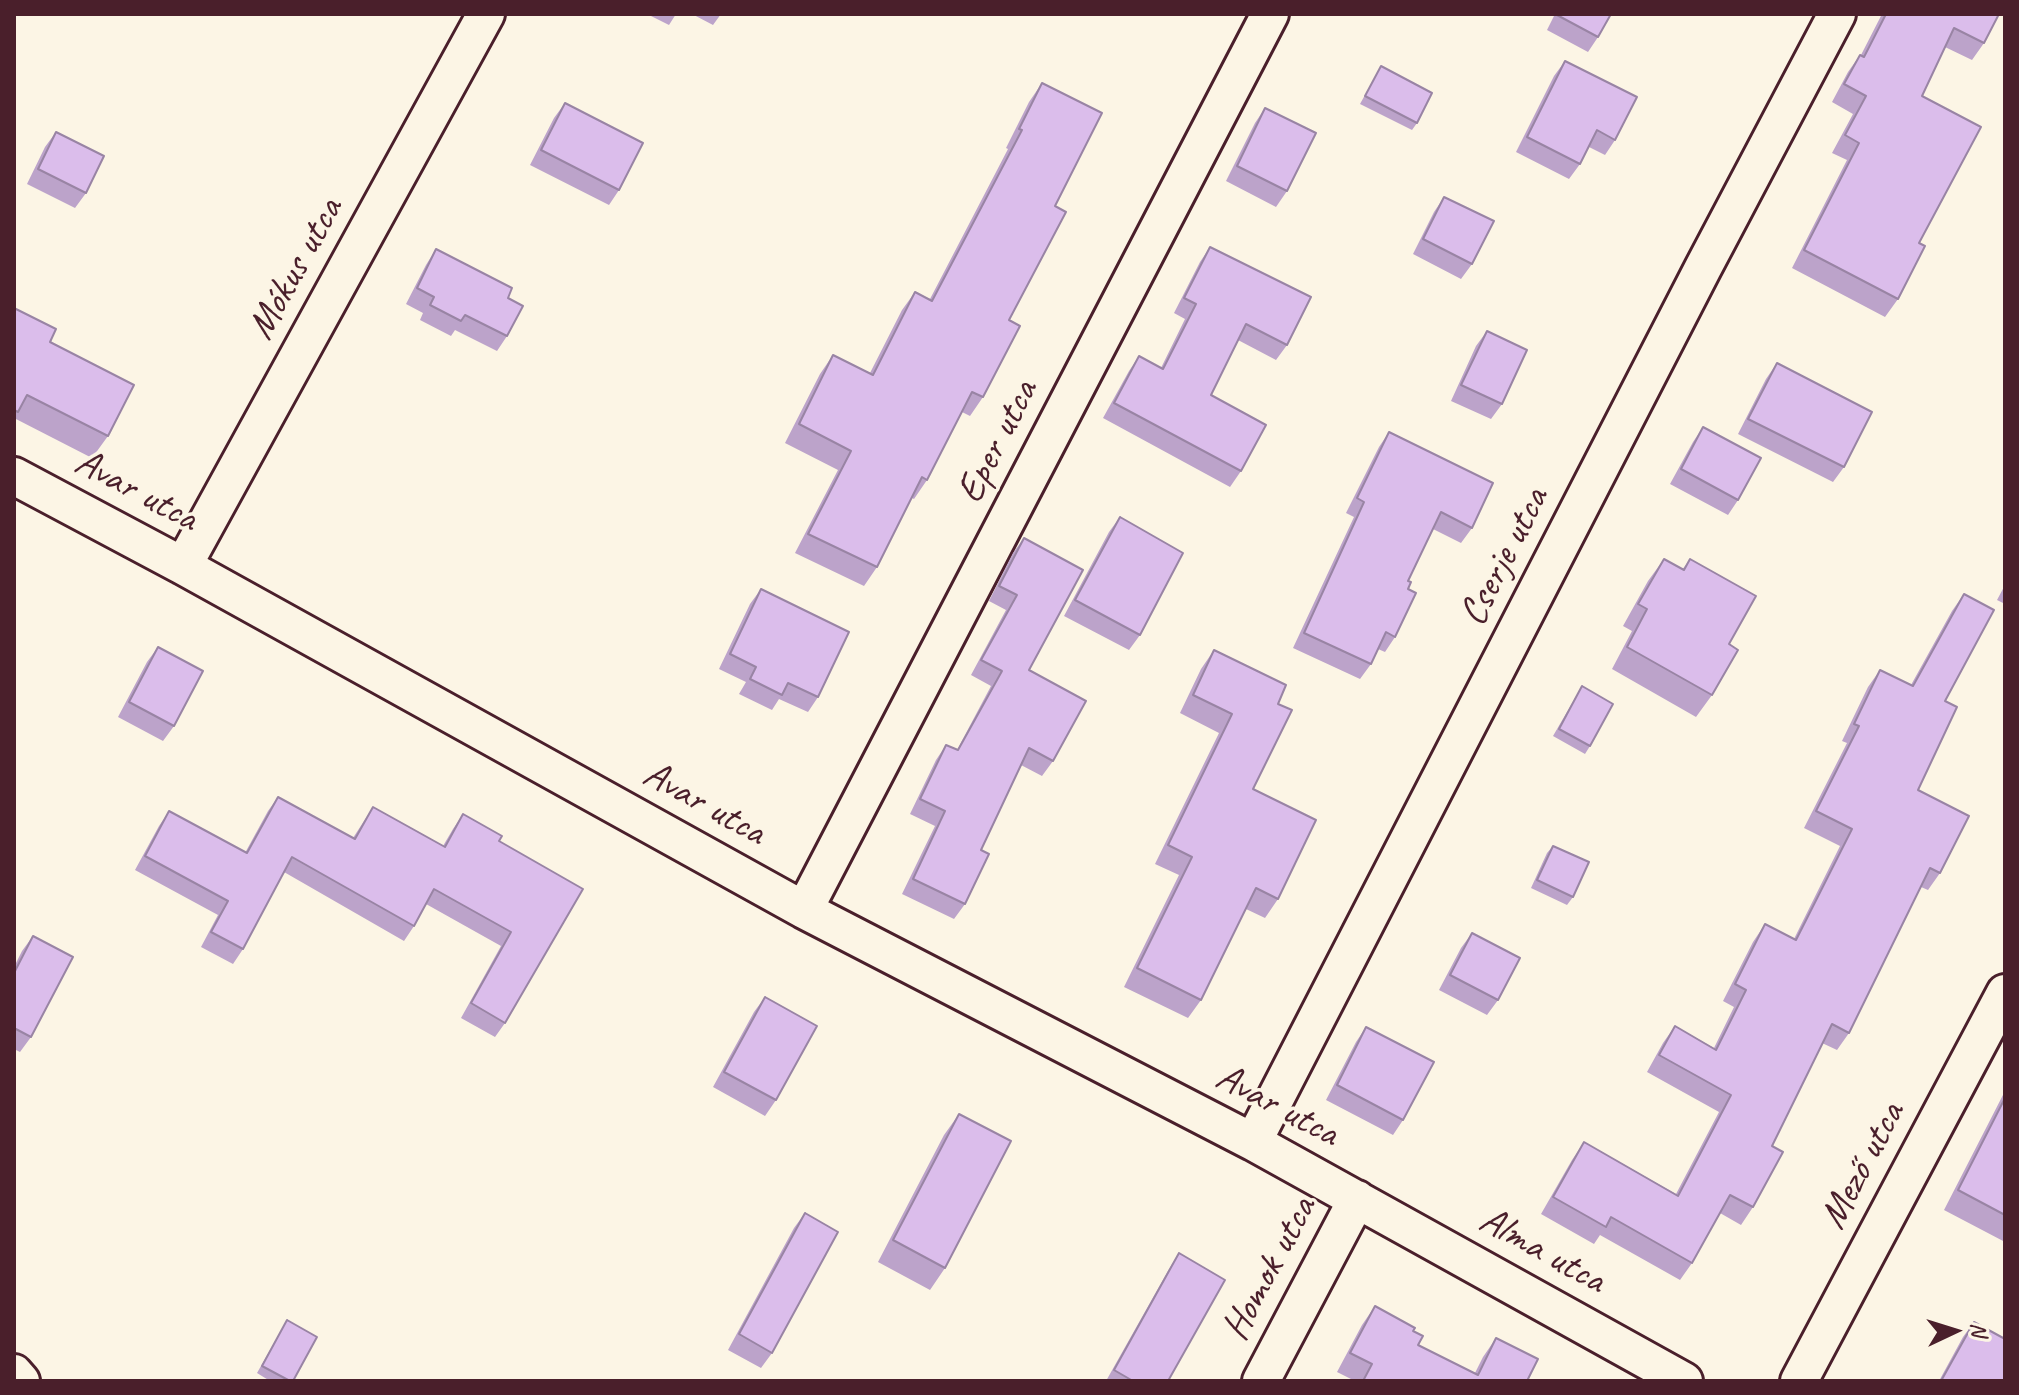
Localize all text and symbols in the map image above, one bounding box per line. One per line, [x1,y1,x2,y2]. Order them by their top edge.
street label: Mókus utca [238,190,354,348]
street label: Eper utca [947,373,1049,511]
street label: Avar utca [66,439,206,543]
street label: Cserje utca [1450,480,1560,634]
street label: Avar utca [634,751,774,857]
street label: Avar utca [1207,1054,1347,1158]
street label: Mező utca [1810,1095,1916,1237]
street label: Homok utca [1212,1189,1328,1349]
street label: Alma utca [1471,1197,1613,1305]
north arrow [1915,1291,1995,1371]
text: N [1965,1322,1993,1337]

